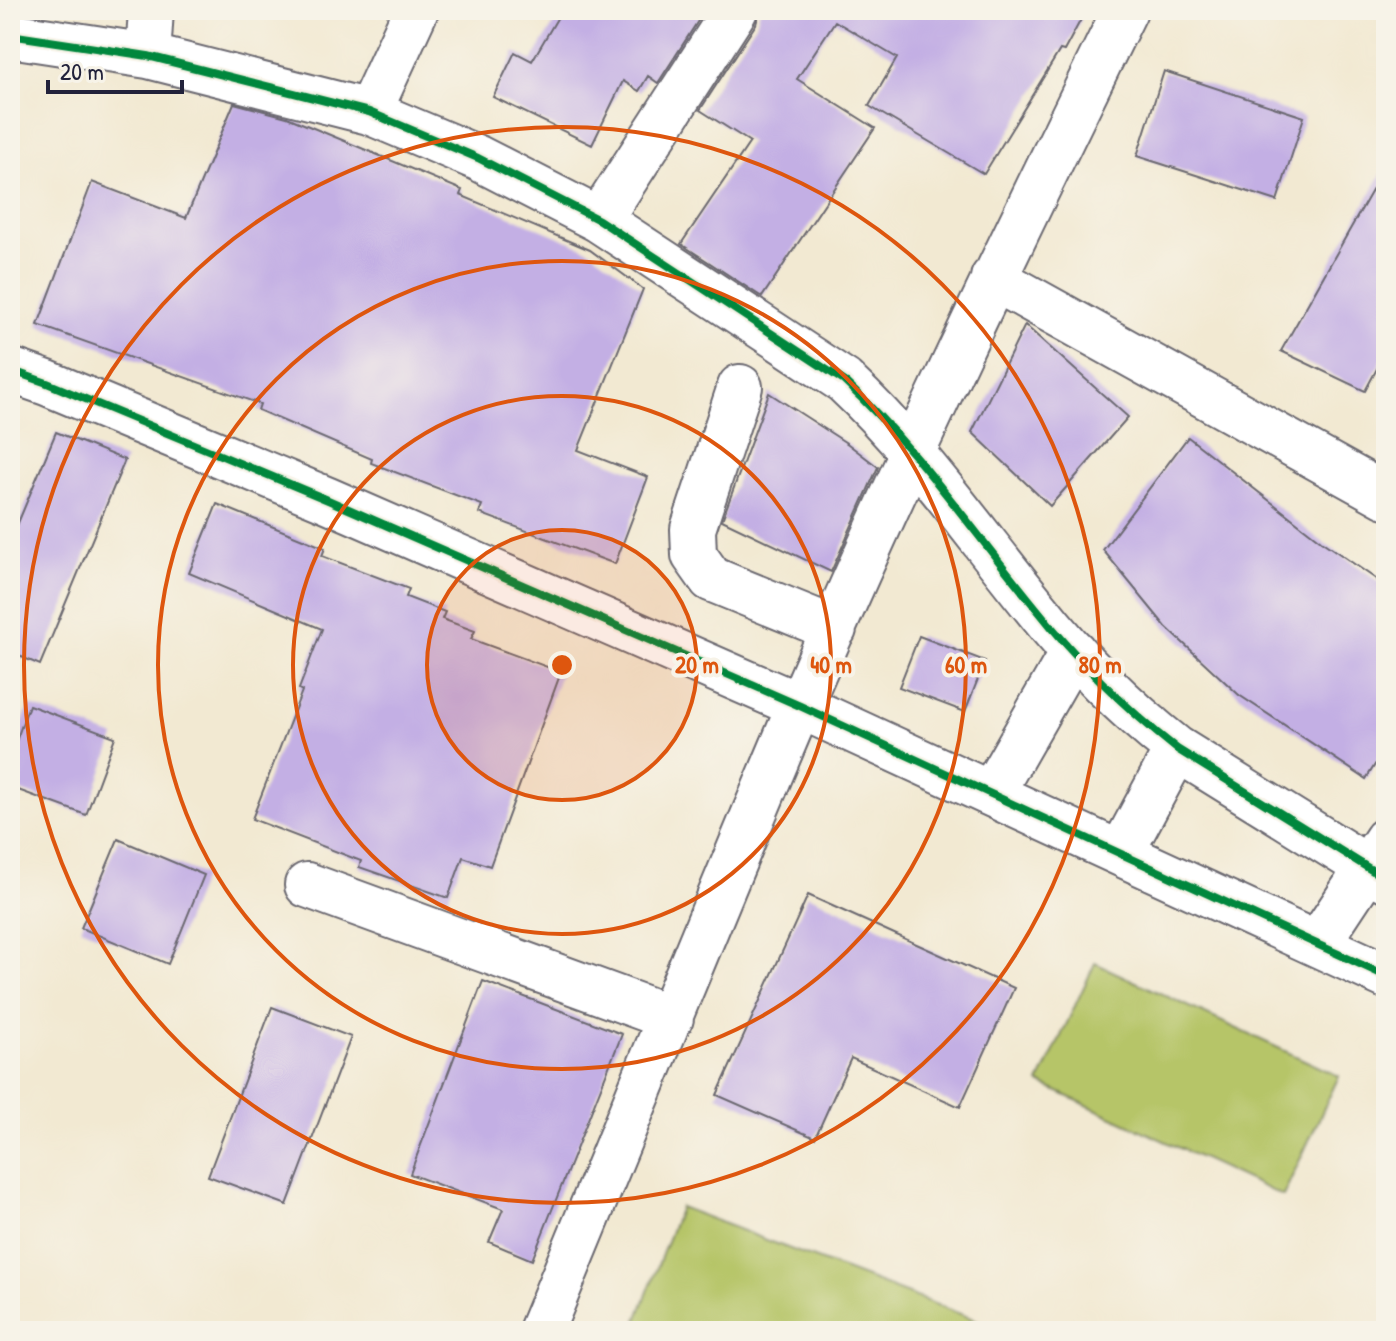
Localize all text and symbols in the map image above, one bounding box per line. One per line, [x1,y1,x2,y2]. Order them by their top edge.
scale bar [48,44,182,94]
text: 20 m [60,55,104,87]
text: 20 m [675,648,719,680]
text: 40 m [810,648,852,680]
text: 60 m [945,648,987,680]
text: 80 m [1079,648,1121,680]
centre of rings [548,651,576,679]

